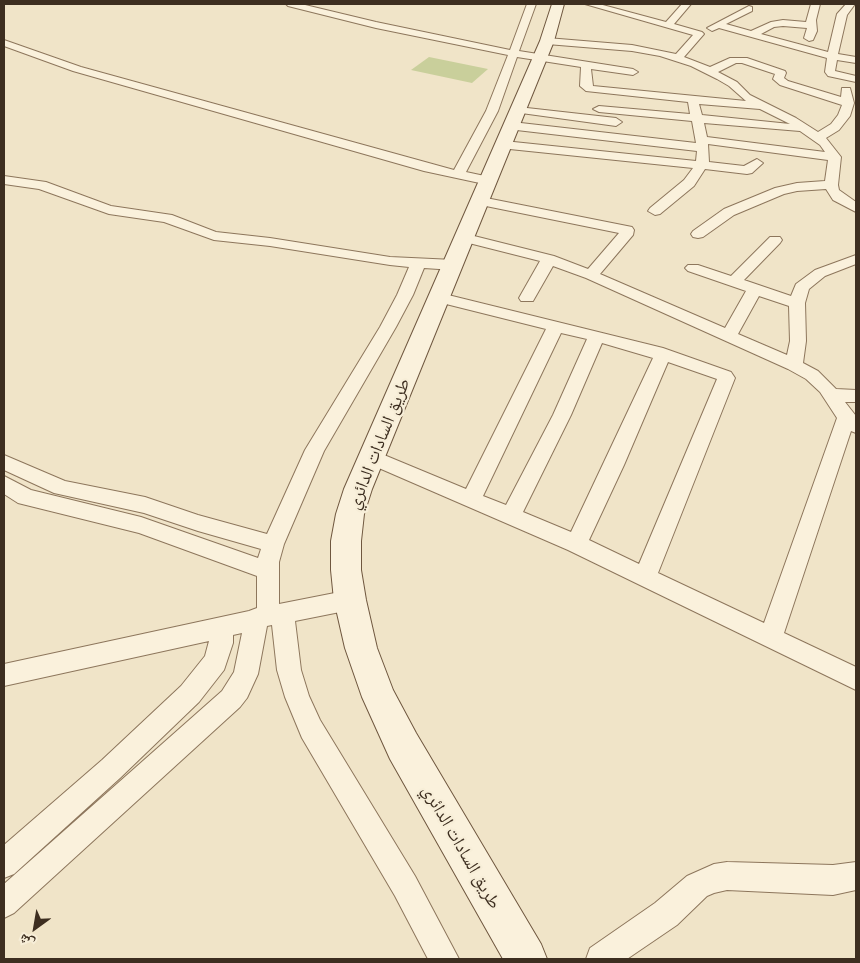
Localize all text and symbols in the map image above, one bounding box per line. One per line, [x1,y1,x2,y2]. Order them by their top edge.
street label: طريق السادات الدائري [343,375,415,513]
street label: طريق السادات الدائري [417,781,505,913]
north arrow [10,903,60,953]
text: ش [16,930,38,952]

